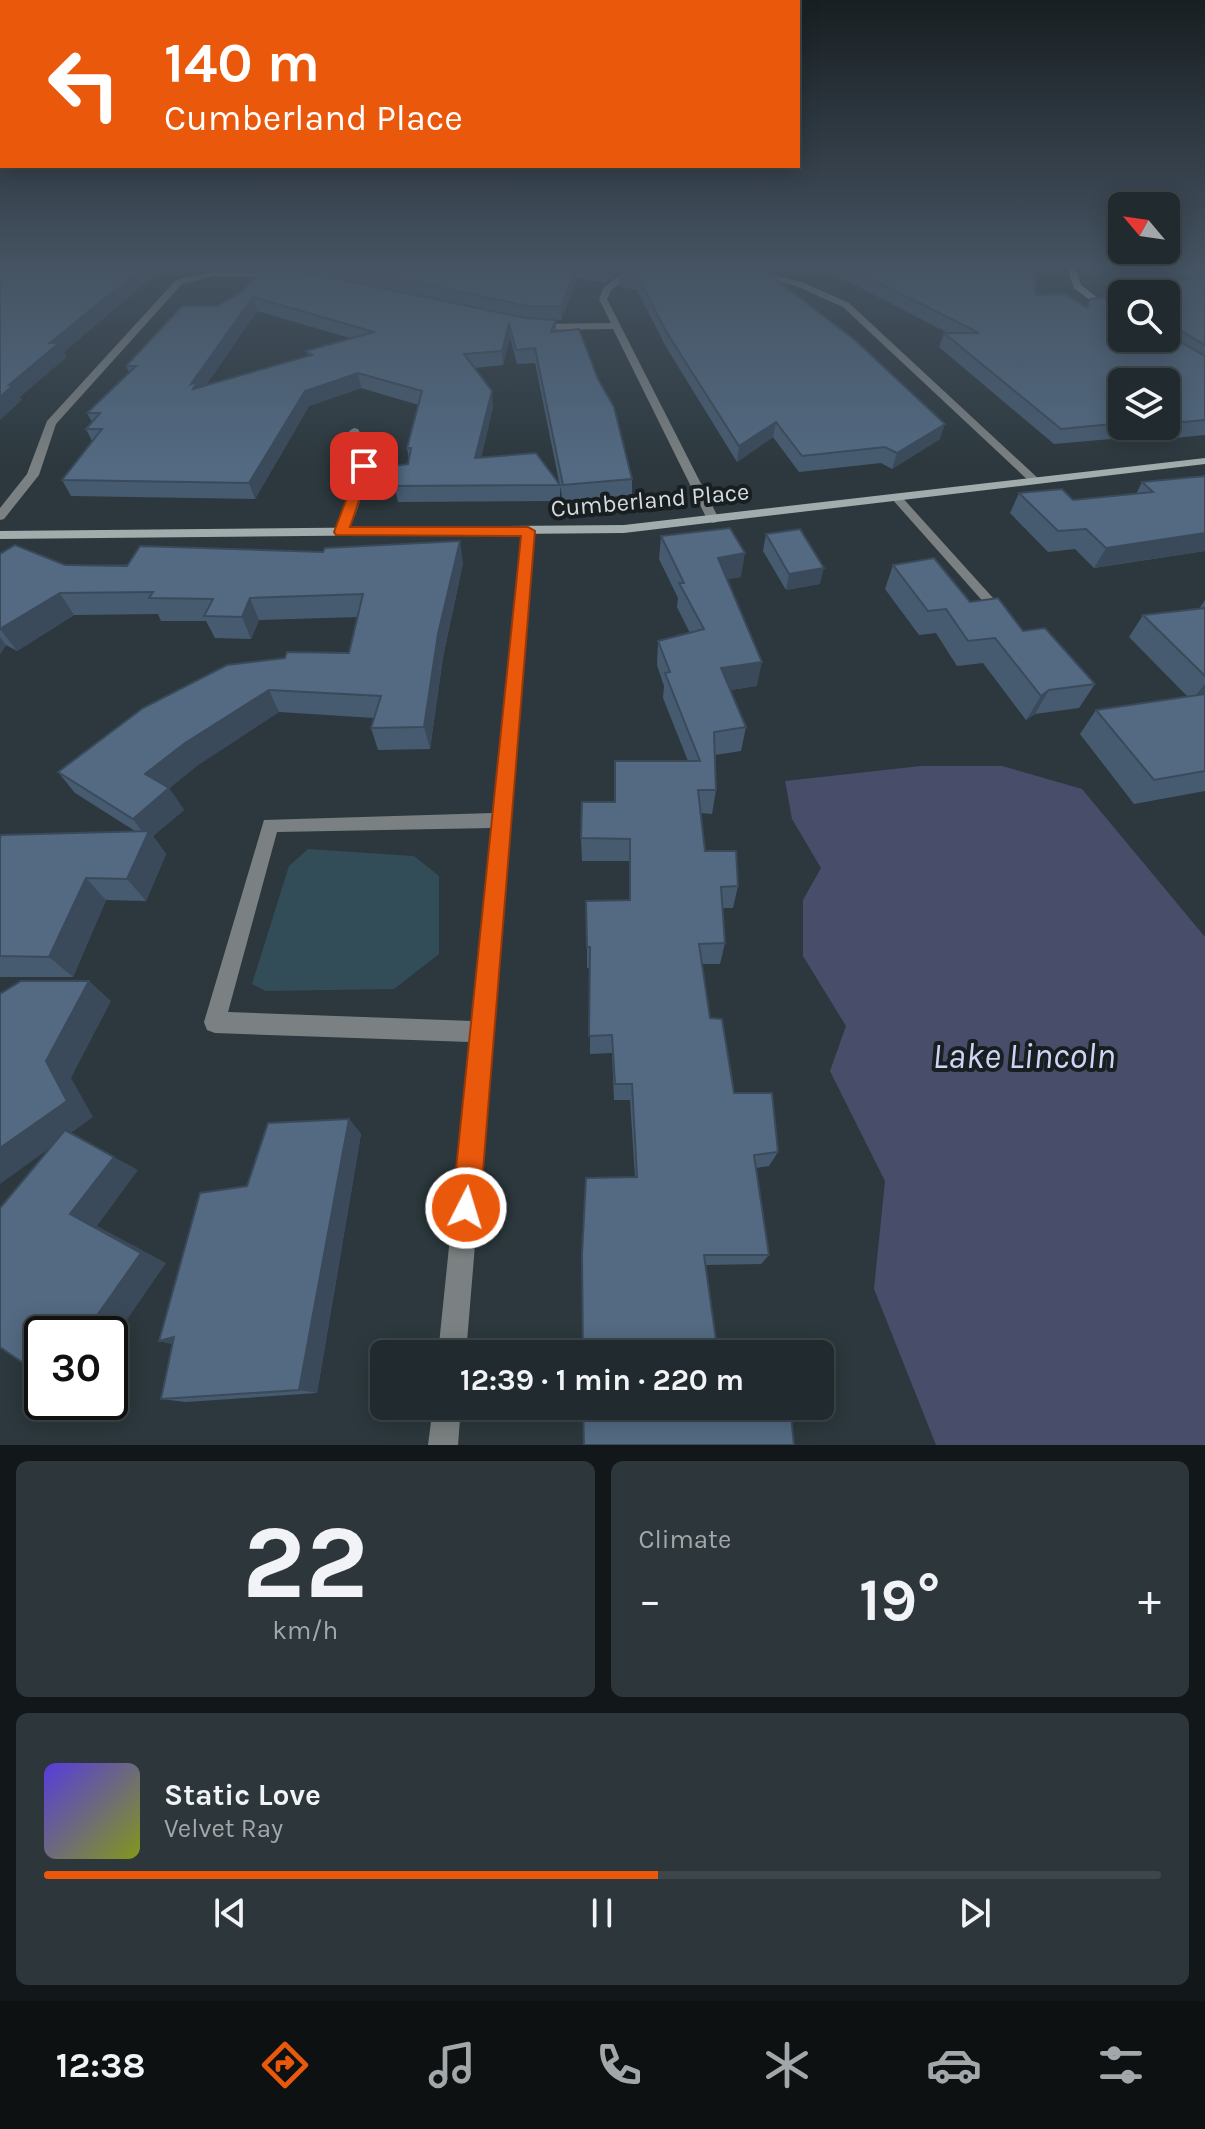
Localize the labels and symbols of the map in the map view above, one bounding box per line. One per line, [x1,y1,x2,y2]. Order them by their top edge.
north arrow [1108,192,1180,264]
pin [330,432,398,500]
street label: Cumberland Place [550,477,750,523]
water label: Lake Lincoln [932,1035,1116,1077]
position arrow [424,1166,508,1250]
speed limit sign: 30 [24,1316,128,1420]

